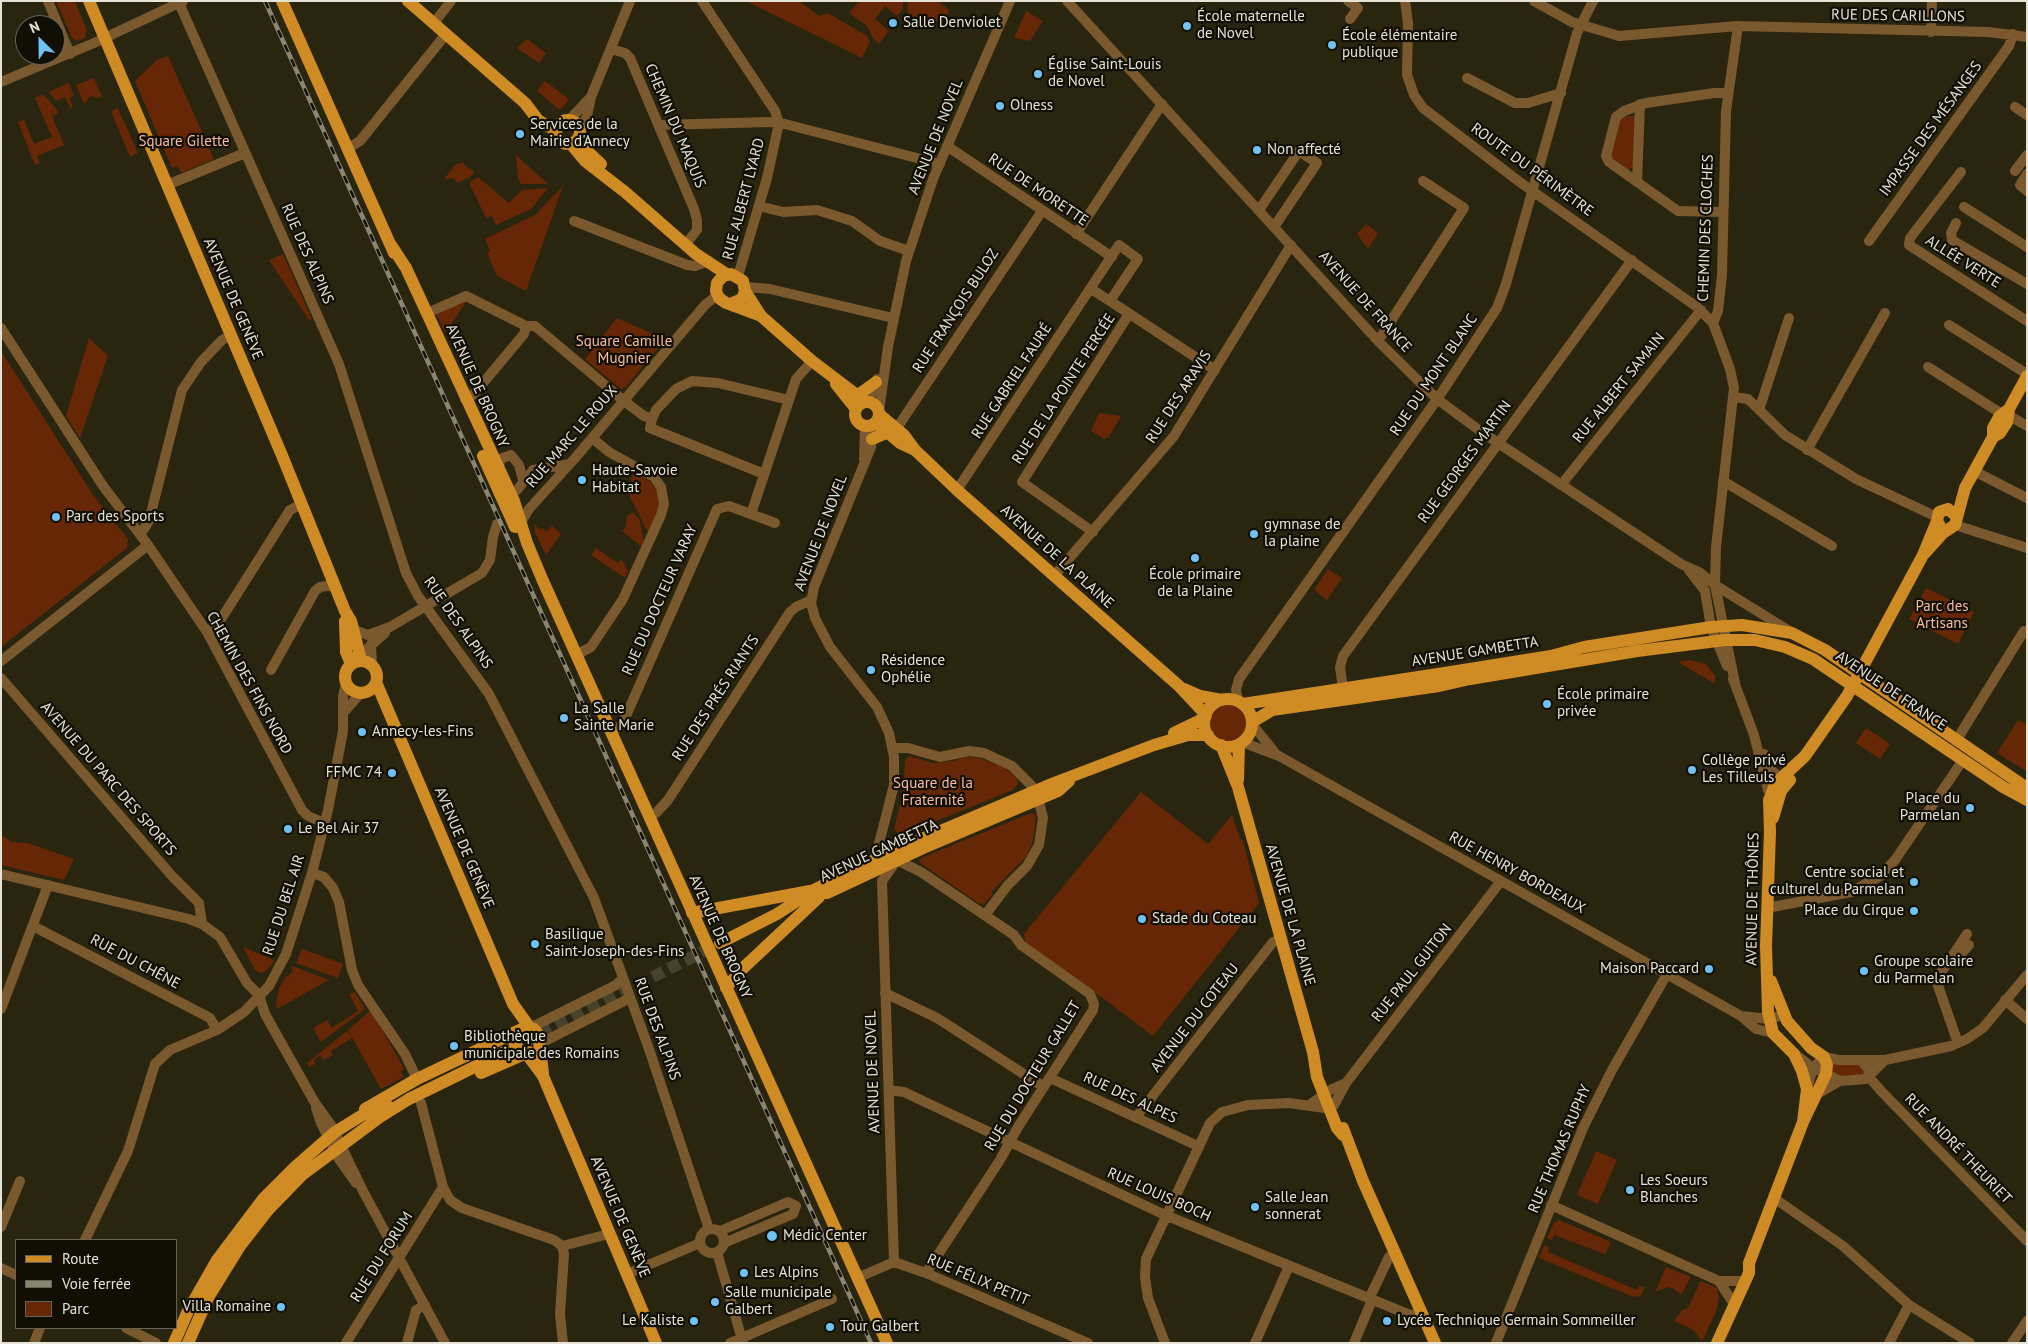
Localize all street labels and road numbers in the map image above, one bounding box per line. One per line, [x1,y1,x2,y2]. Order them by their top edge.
street label: RUE DES CARILLONS [1831,6,1965,26]
street label: IMPASSE DES MÉSANGES [1876,58,1986,200]
street label: CHEMIN DU MAQUIS [641,61,709,191]
street label: AVENUE DE NOVEL [905,77,967,197]
street label: ROUTE DU PÉRIMÈTRE [1467,119,1597,221]
street label: RUE ALBERT LYARD [719,136,769,262]
street label: RUE DE MORETTE [985,150,1091,230]
street label: CHEMIN DES CLOCHES [1694,154,1718,302]
street label: RUE DES ALPINS [277,201,337,307]
street label: ALLÉE VERTE [1922,232,2004,292]
street label: AVENUE DE GENÈVE [199,235,267,363]
street label: RUE FRANÇOIS BULOZ [909,246,1003,376]
street label: AVENUE DE FRANCE [1315,248,1415,356]
street label: RUE DE LA POINTE PERCÉE [1009,310,1119,468]
street label: RUE DU MONT BLANC [1387,311,1481,439]
street label: RUE GABRIEL FAURÉ [968,320,1056,442]
street label: AVENUE DE BROGNY [442,321,512,451]
street label: RUE ALBERT SAMAIN [1569,329,1669,447]
street label: RUE DES ARAVIS [1142,347,1216,447]
street label: RUE MARC LE ROUX [523,382,621,492]
street label: RUE GEORGES MARTIN [1414,397,1516,527]
street label: AVENUE DE NOVEL [791,472,851,594]
street label: AVENUE DE LA PLAINE [997,501,1117,613]
street label: RUE DU DOCTEUR VARAY [619,522,701,678]
street label: RUE DES ALPINS [420,574,496,672]
street label: CHEMIN DES FINS NORD [202,609,296,757]
street label: RUE DES PRÉS RIANTS [669,632,763,764]
street label: AVENUE GAMBETTA [1410,633,1540,671]
street label: AVENUE DE FRANCE [1832,647,1950,735]
street label: AVENUE DU PARC DES SPORTS [36,698,180,860]
street label: AVENUE DE GENÈVE [430,784,498,912]
street label: AVENUE GAMBETTA [817,816,941,886]
street label: RUE HENRY BORDEAUX [1446,828,1588,918]
street label: AVENUE DE THÔNES [1743,832,1763,966]
street label: AVENUE DE LA PLAINE [1261,842,1319,988]
street label: RUE DU BEL AIR [259,852,309,958]
street label: AVENUE DE BROGNY [685,872,755,1002]
street label: RUE PAUL GUITON [1368,920,1456,1026]
street label: RUE DU CHÊNE [87,931,183,993]
street label: AVENUE DU COTEAU [1147,960,1243,1076]
street label: RUE DES ALPINS [630,975,684,1083]
street label: RUE DU DOCTEUR GALLET [981,998,1085,1154]
street label: AVENUE DE NOVEL [862,1010,884,1134]
street label: RUE DES ALPES [1080,1068,1180,1128]
street label: RUE THOMAS RUPHY [1525,1082,1595,1216]
street label: RUE ANDRÉ THEURIET [1901,1090,2015,1208]
street label: AVENUE DE GENÈVE [586,1153,654,1281]
street label: RUE LOUIS BOCH [1104,1164,1214,1226]
street label: RUE DU FORUM [347,1209,417,1305]
street label: RUE FÉLIX PETIT [924,1250,1032,1310]

